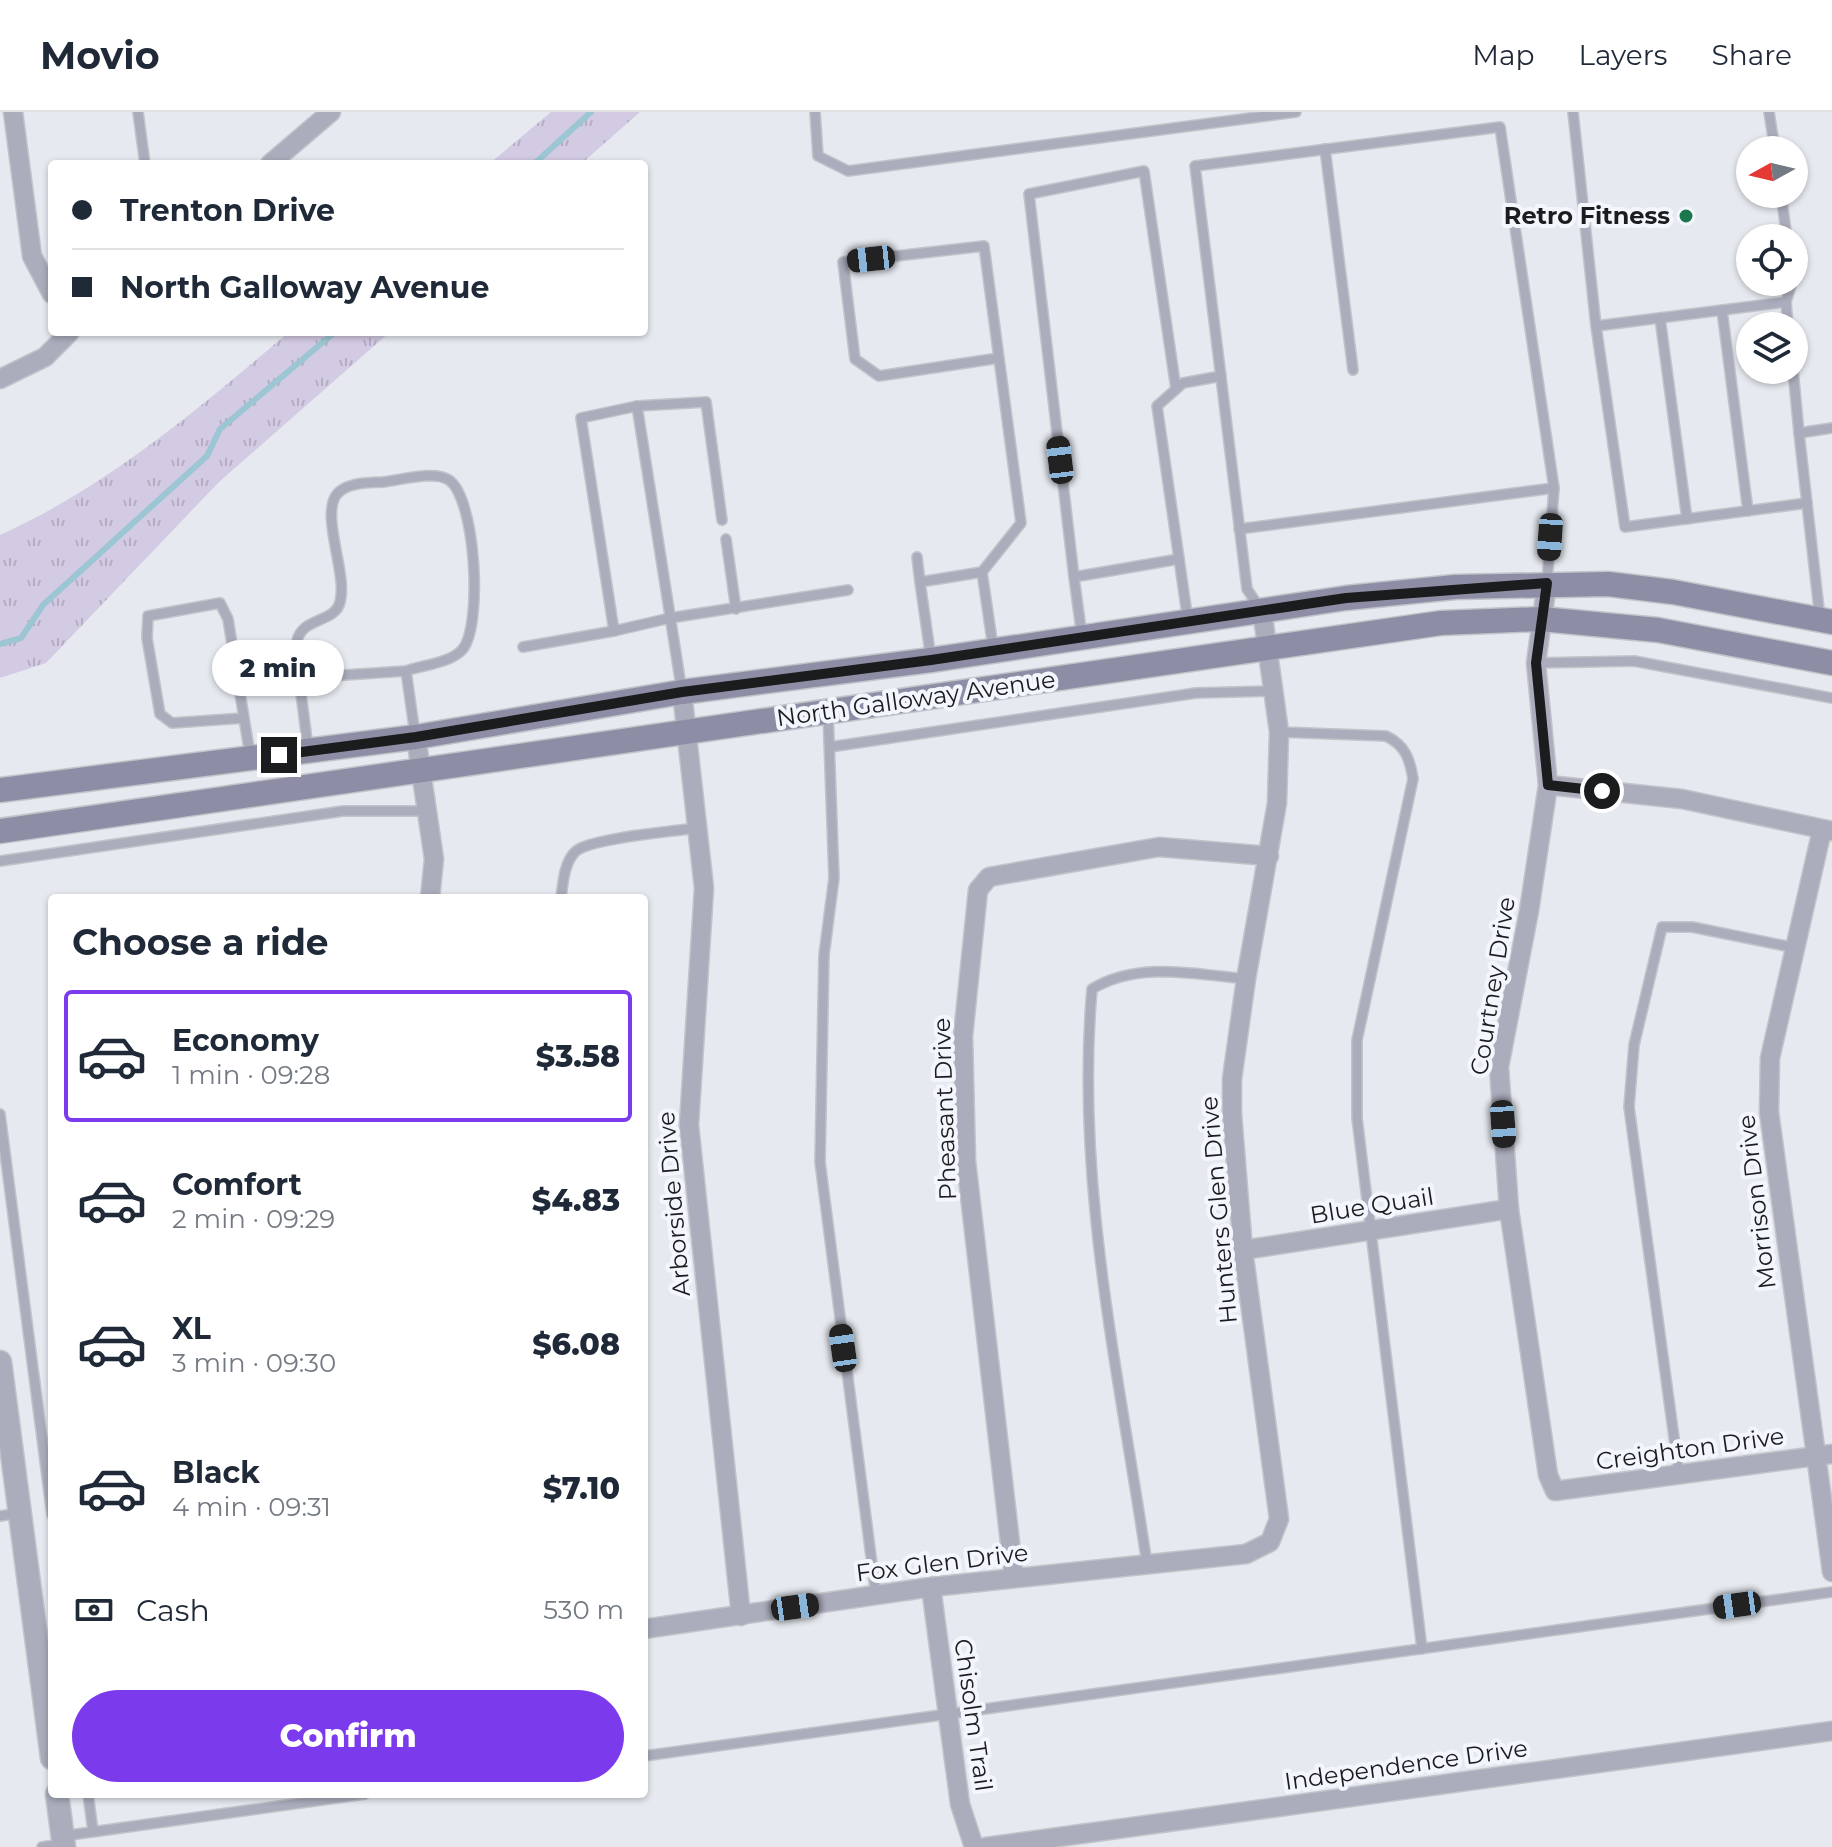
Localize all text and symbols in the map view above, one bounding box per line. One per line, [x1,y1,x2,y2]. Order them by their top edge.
text: Movio [40,32,160,79]
text: Map [1472,38,1535,72]
text: Layers [1579,38,1668,72]
text: Share [1712,38,1792,72]
north arrow [1736,136,1808,208]
map controls [1736,136,1808,384]
text: Trenton Drive [120,192,335,229]
place label: Retro Fitness [1504,201,1670,230]
marker: Retro Fitness [1677,207,1695,225]
button: locate [1736,224,1808,296]
car [846,245,896,273]
text: North Galloway Avenue [120,269,489,306]
button: layers [1736,312,1808,384]
car [1045,435,1075,485]
car [1536,512,1564,562]
callout: 2 min [213,639,345,695]
text: 2 min [240,652,316,684]
street label: North Galloway Avenue [775,665,1057,732]
route end [261,737,297,773]
route start [1584,773,1620,809]
street label: Courtney Drive [1464,895,1521,1077]
text: Choose a ride [72,920,329,964]
street label: Pheasant Drive [927,1017,962,1201]
icon: car [76,1020,148,1092]
text: Economy [172,1022,319,1059]
text: $3.58 [536,1038,620,1075]
text: 1 min · 09:28 [172,1059,330,1091]
street label: Hunters Glen Drive [1194,1095,1243,1325]
car [1489,1099,1517,1149]
street label: Arborside Drive [651,1110,696,1298]
street label: Morrison Drive [1731,1113,1782,1291]
icon: car [76,1164,148,1236]
text: Comfort [172,1166,302,1203]
street label: Blue Quail [1308,1181,1436,1230]
text: $4.83 [532,1182,620,1219]
text: 2 min · 09:29 [172,1203,335,1235]
icon: car [76,1308,148,1380]
text: XL [172,1310,211,1347]
car [828,1323,858,1373]
text: $6.08 [532,1326,620,1363]
text: 3 min · 09:30 [172,1347,336,1379]
street label: Creighton Drive [1594,1421,1786,1476]
icon: car [76,1452,148,1524]
text: Black [172,1454,260,1491]
text: $7.10 [543,1470,620,1507]
text: 4 min · 09:31 [172,1491,331,1523]
street label: Fox Glen Drive [854,1538,1030,1587]
icon: cash [72,1588,116,1632]
car [1712,1590,1762,1620]
text: Cash [136,1592,210,1629]
car [770,1592,820,1622]
text: 530 m [543,1594,624,1626]
street label: Chisolm Trail [948,1637,999,1793]
button: Confirm [72,1690,624,1782]
street label: Independence Drive [1283,1733,1529,1796]

